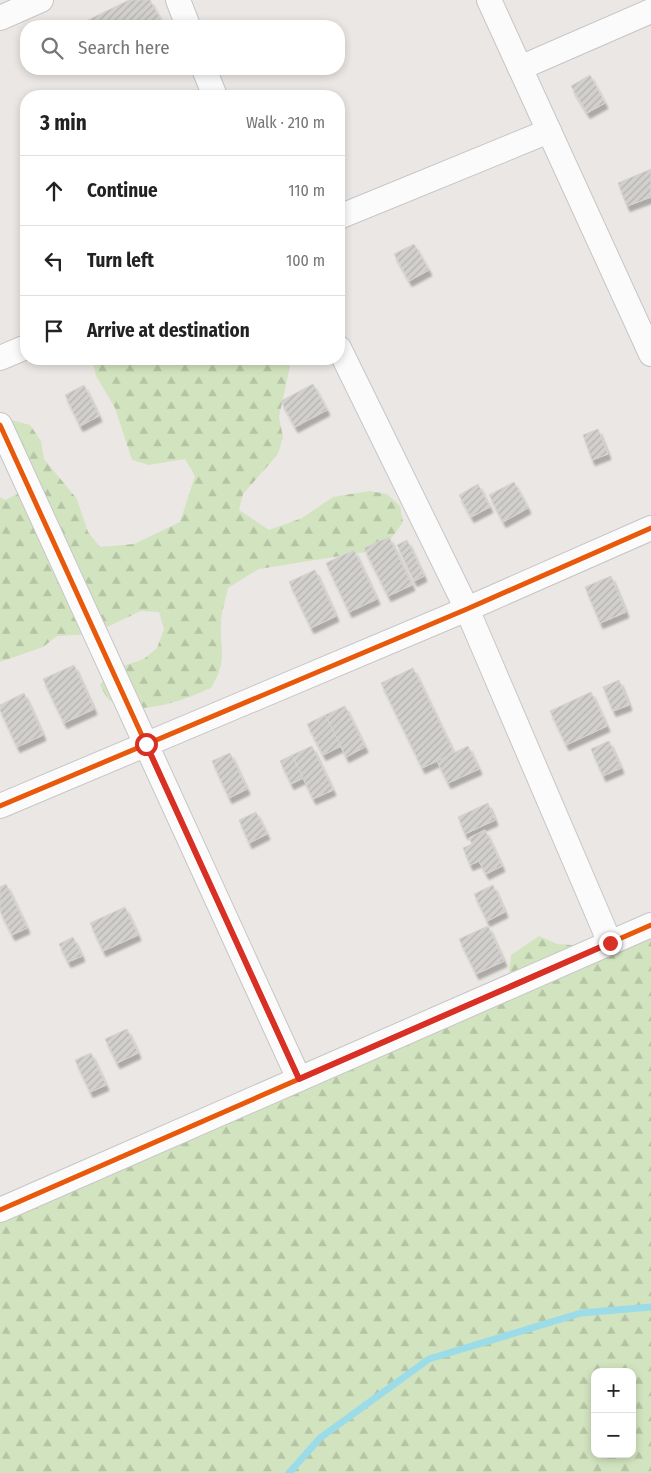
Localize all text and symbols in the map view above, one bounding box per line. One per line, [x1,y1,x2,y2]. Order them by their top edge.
search box [20,20,345,75]
icon: search [38,34,66,62]
text: Search here [78,36,170,59]
text: 3 min [40,110,87,136]
text: Walk · 210 m [246,113,325,132]
icon: ahead [40,177,68,205]
text: Continue [87,179,158,202]
text: 110 m [288,181,325,200]
icon: left [40,247,68,275]
text: Turn left [87,249,154,272]
text: 100 m [286,251,325,270]
icon: arrive [40,317,68,345]
text: Arrive at destination [87,319,250,342]
route start [135,733,158,756]
route end [599,932,622,955]
map controls [591,1368,636,1458]
button: + [591,1368,636,1413]
button: − [591,1413,636,1458]

